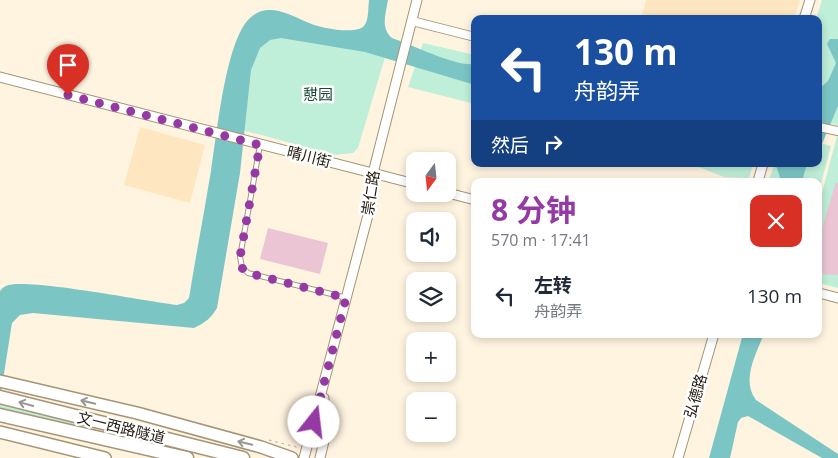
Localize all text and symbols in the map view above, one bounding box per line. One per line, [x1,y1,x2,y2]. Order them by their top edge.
text: 130 m [574,28,678,75]
icon: left [491,35,556,100]
pin [47,44,89,95]
icon: arrive [54,51,82,79]
text: 舟韵弄 [574,75,640,105]
park label: 憇园 [303,84,333,104]
icon: right [539,130,567,158]
text: 然后 [491,132,529,158]
street label: 晴川街 [285,141,334,171]
north arrow [406,152,456,202]
map controls [406,152,456,442]
street label: 崇仁路 [357,169,383,217]
text: 8 分钟 [491,189,576,230]
button: close [750,195,802,247]
button: sound [406,212,456,262]
text: 570 m · 17:41 [491,229,591,251]
button: layers [406,272,456,322]
text: 左转 [534,272,572,298]
icon: left [491,282,519,310]
text: 130 m [747,283,802,309]
text: 舟韵弄 [534,300,582,322]
button: + [406,332,456,382]
street label: 弘德路 [679,371,711,420]
button: − [406,392,456,442]
position arrow [287,395,339,447]
one-way arrow [81,397,97,406]
one-way arrow [19,399,35,408]
street label: 文一西路隧道 [75,406,167,448]
one-way arrow [238,438,254,447]

